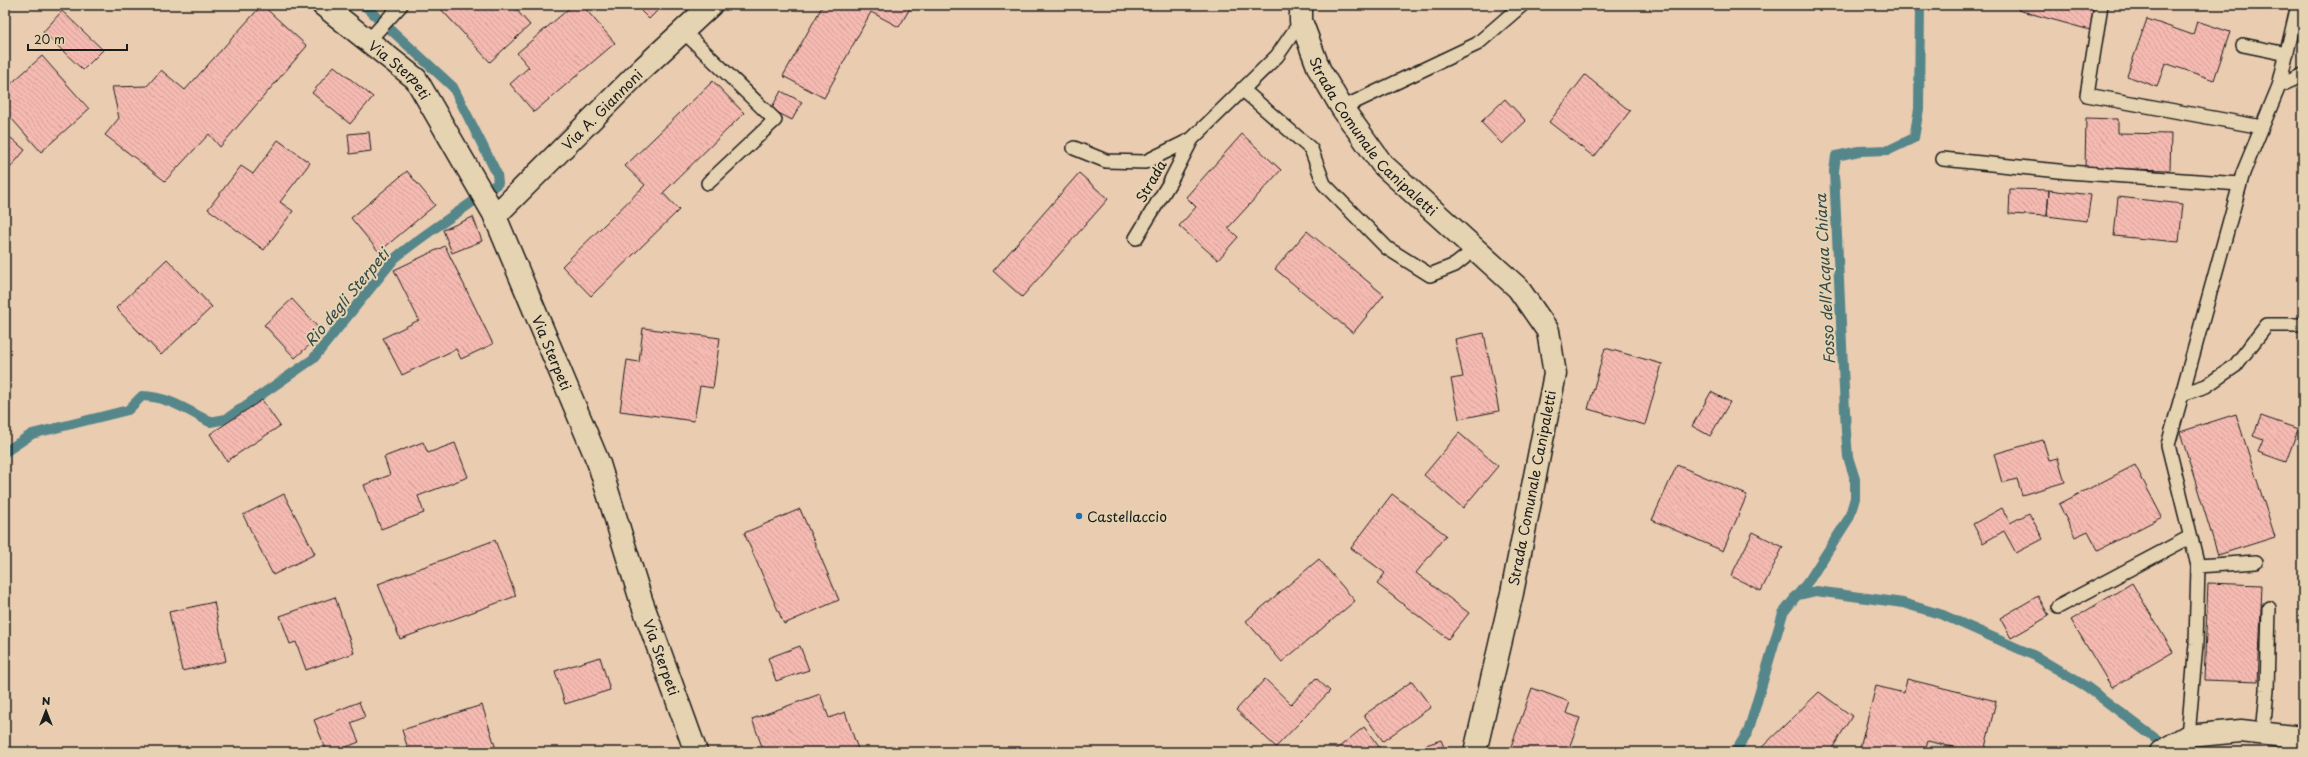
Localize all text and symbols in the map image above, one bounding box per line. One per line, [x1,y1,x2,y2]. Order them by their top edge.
scale bar [28,26,127,52]
text: 20 m [34,30,65,48]
street label: Via Sterpeti [364,35,436,103]
street label: Strada Comunale Canipaletti [1305,53,1442,220]
street label: Via A. Giannoni [557,64,647,154]
street label: Strada [1130,156,1172,206]
water label: Fosso dell'Acqua Chiara [1808,192,1840,365]
water label: Rio degli Sterpeti [298,241,396,351]
street label: Via Sterpeti [527,312,577,393]
street label: Strada Comunale Canipaletti [1503,388,1561,588]
place label: Castellaccio [1087,506,1167,527]
marker: Castellaccio [1074,511,1084,521]
street label: Via Sterpeti [638,616,685,698]
north arrow [26,691,66,731]
text: N [42,692,51,709]

